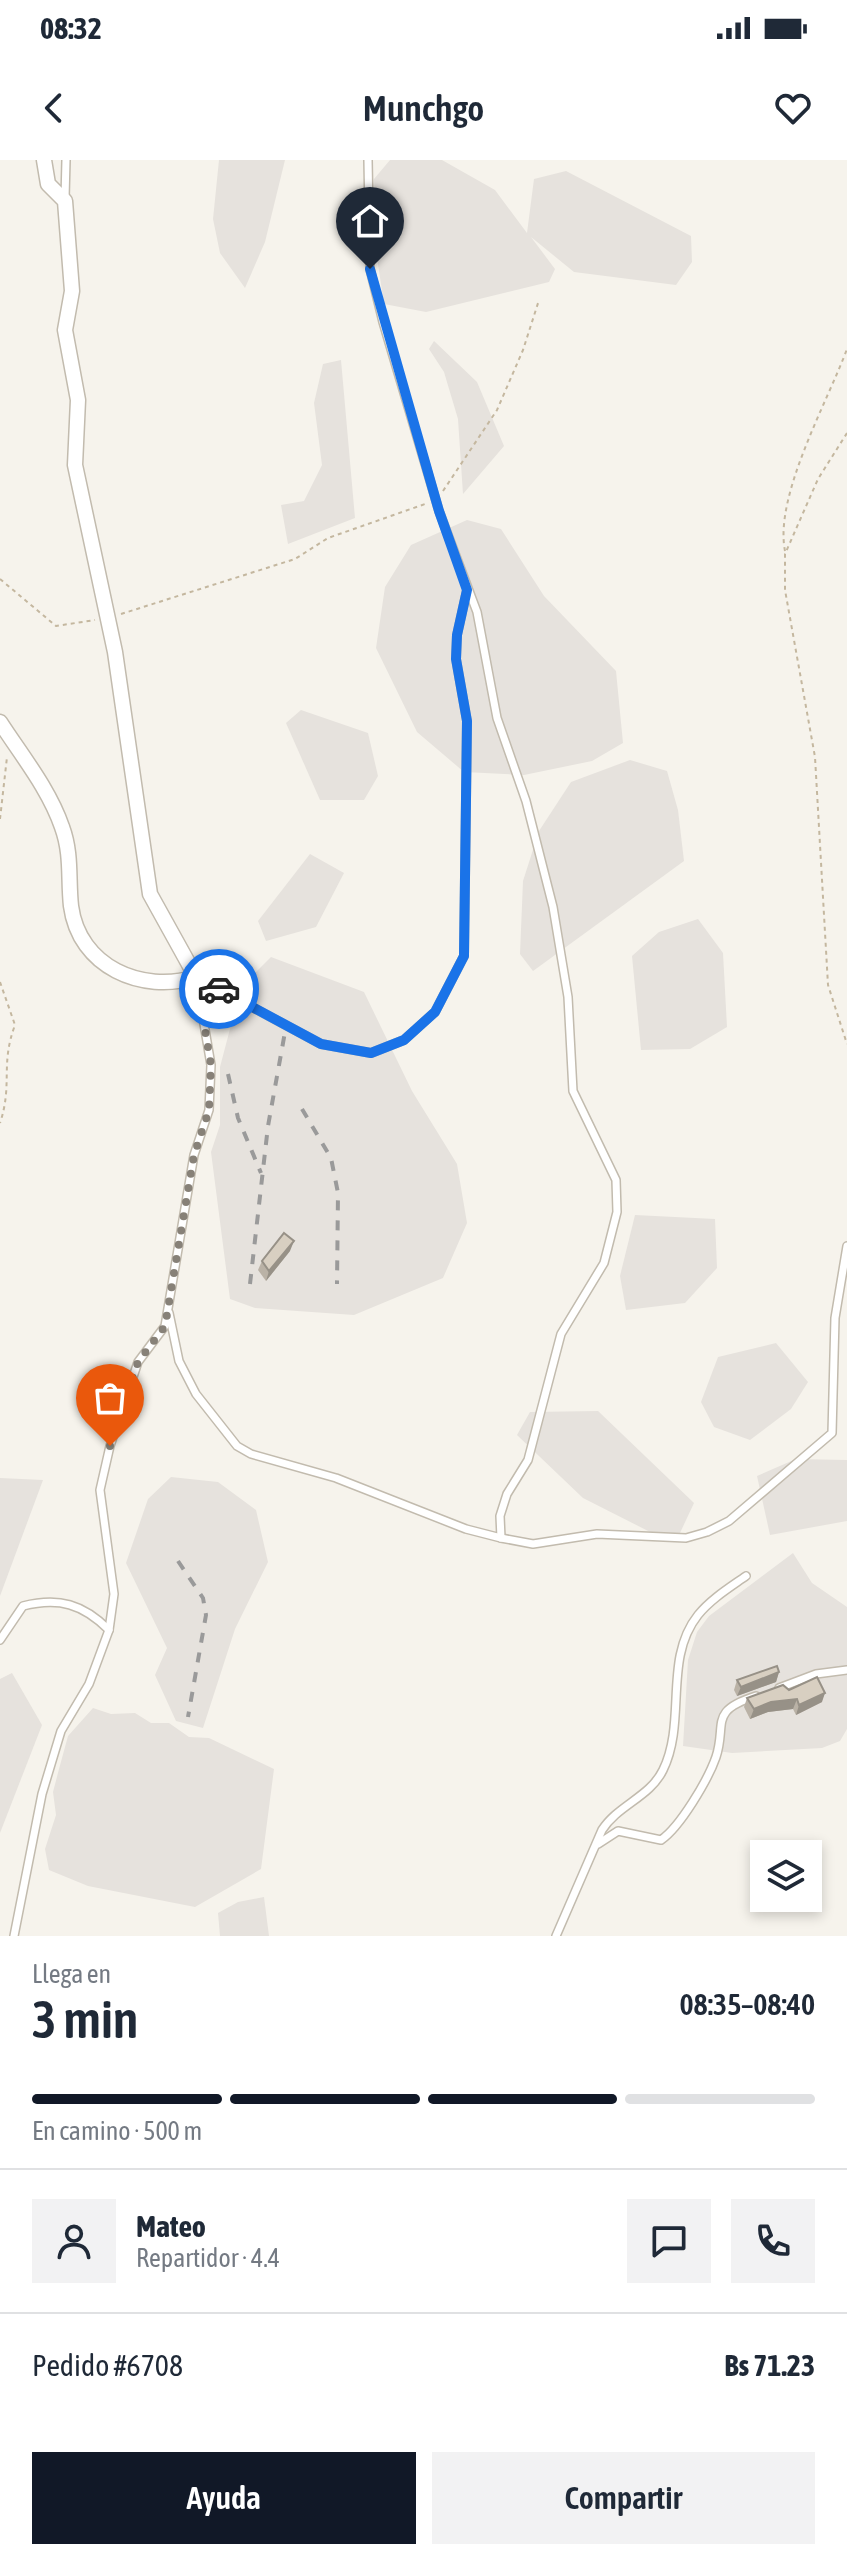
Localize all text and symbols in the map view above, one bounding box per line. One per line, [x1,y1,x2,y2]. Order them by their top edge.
text: 08:32 [40,11,102,45]
icon: back [32,86,76,130]
icon: heart [771,86,815,130]
text: Munchgo [363,87,484,129]
pin [336,187,404,269]
icon: home [348,199,392,243]
courier [179,949,259,1029]
icon: car [197,967,241,1011]
pin [76,1364,144,1446]
icon: bag [88,1376,132,1420]
map controls [750,1840,822,1912]
button: layers [750,1840,822,1912]
text: Llega en [32,1959,111,1989]
text: 08:35–08:40 [680,1987,815,2021]
text: 3 min [32,1989,138,2049]
text: En camino · 500 m [32,2116,202,2146]
button: person [32,2199,116,2283]
button: chat [627,2199,711,2283]
button: phone [731,2199,815,2283]
text: Mateo [136,2209,206,2243]
text: Repartidor · 4.4 [136,2243,280,2273]
text: Pedido #6708 [32,2348,183,2382]
text: Bs 71.23 [724,2348,815,2382]
button: Ayuda [32,2452,416,2544]
button: Compartir [432,2452,815,2544]

